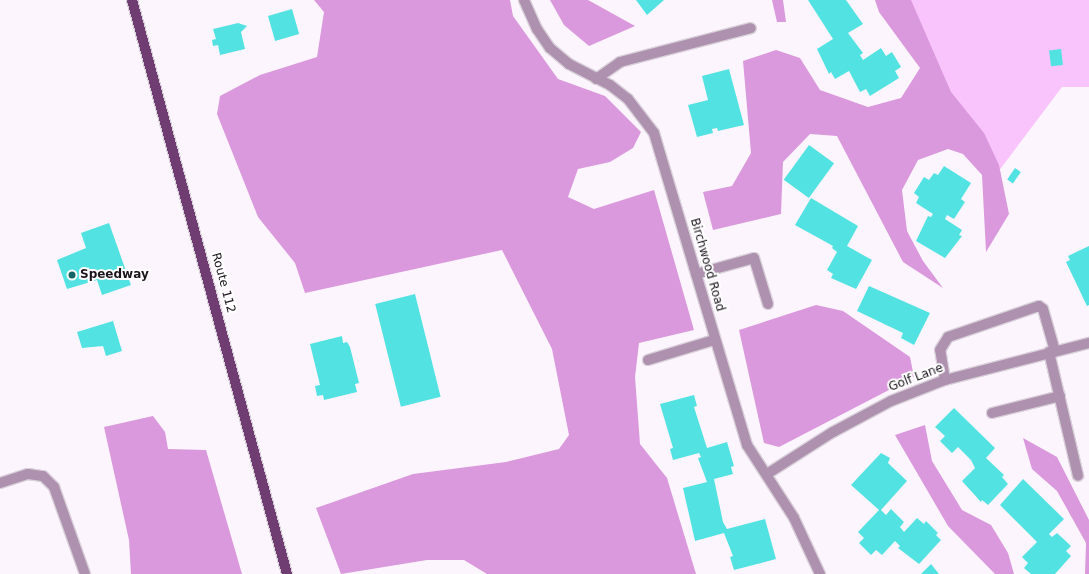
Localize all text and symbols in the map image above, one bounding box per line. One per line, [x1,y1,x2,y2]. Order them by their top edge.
street label: Birchwood Road [687,217,727,313]
street label: Route 112 [208,251,238,315]
place label: Speedway [80,268,149,282]
marker: Speedway [67,270,77,280]
street label: Golf Lane [887,361,945,395]

